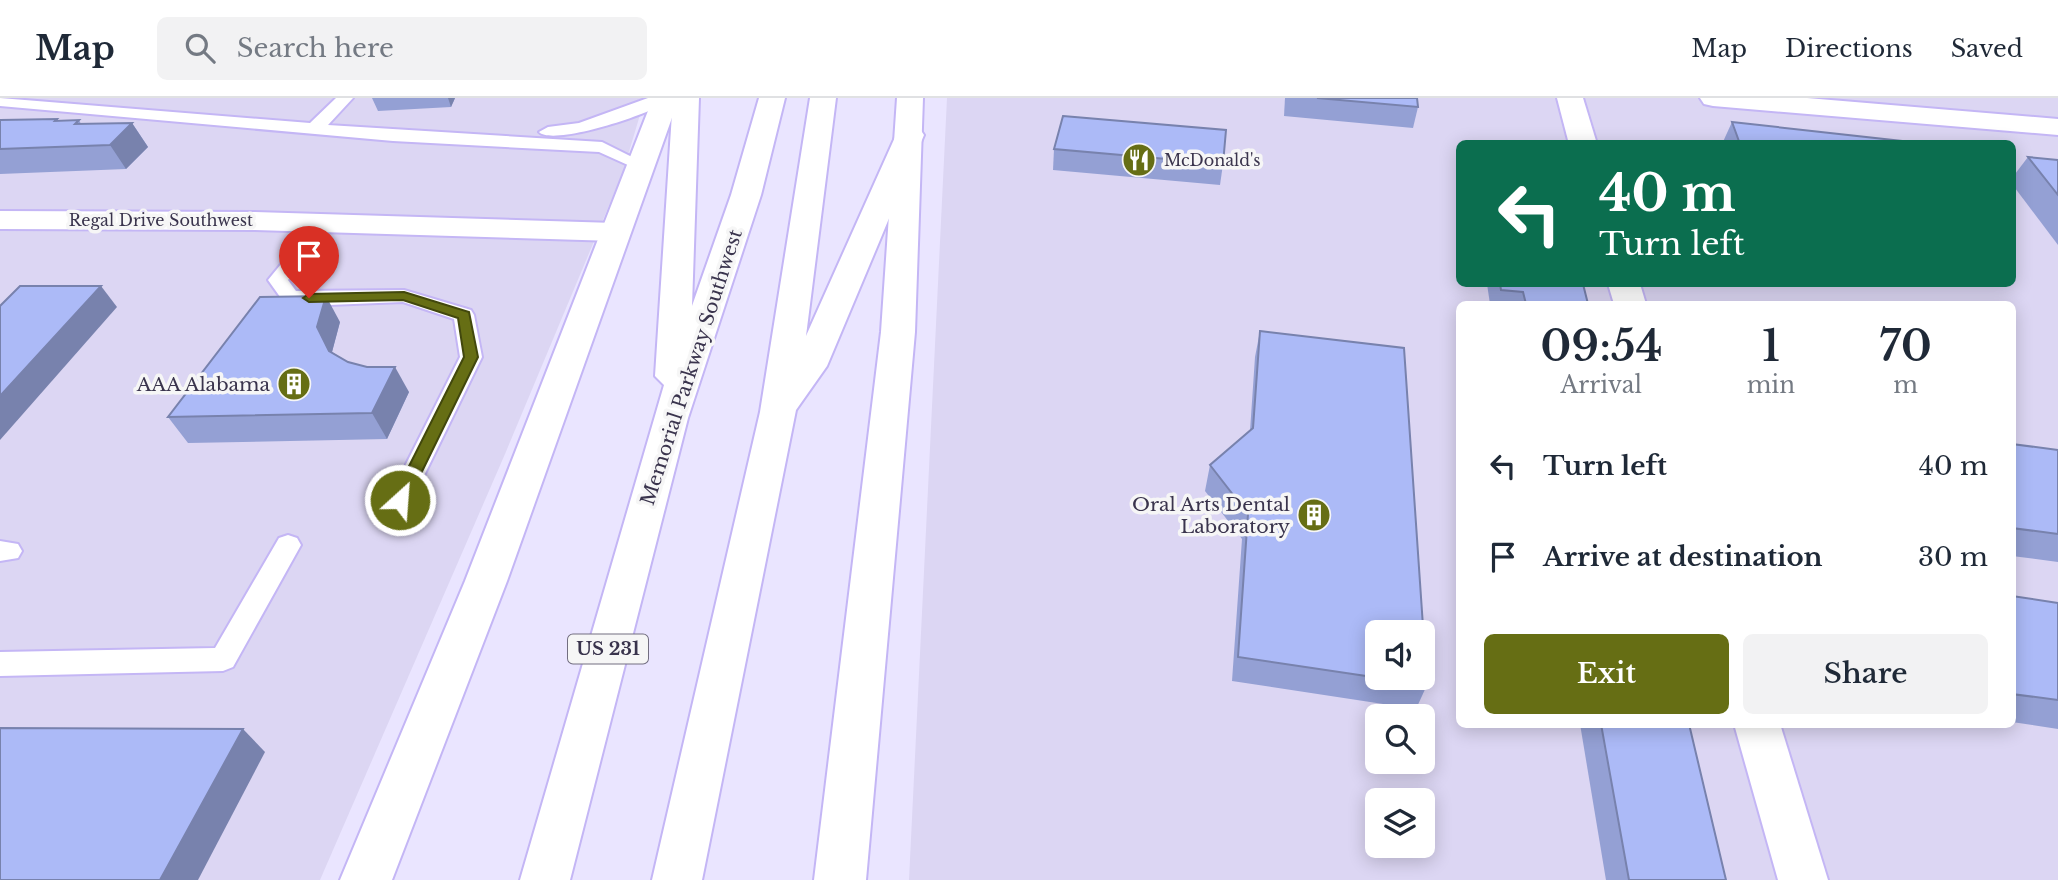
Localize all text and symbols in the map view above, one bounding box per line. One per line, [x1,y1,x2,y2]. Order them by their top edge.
search box [157,17,647,80]
text: Map [35,28,115,69]
icon: search [181,29,219,67]
text: Search here [237,32,394,64]
text: Map [1691,34,1747,63]
text: Directions [1785,34,1913,63]
text: Saved [1951,34,2023,63]
restaurant icon: McDonald's [1120,141,1158,179]
place label: McDonald's [1164,150,1261,170]
text: 40 m [1599,163,1736,224]
icon: left [1484,168,1575,259]
street label: Regal Drive Southwest [69,210,253,230]
text: Turn left [1599,224,1745,264]
pin [279,226,339,298]
street label: Memorial Parkway Southwest [636,226,747,508]
icon: arrive [290,237,328,275]
text: 09:54 [1540,320,1663,372]
text: 1 [1762,320,1780,372]
text: 70 [1879,320,1932,372]
building icon: AAA Alabama [275,365,313,403]
text: Arrival [1561,371,1642,399]
text: min [1747,371,1795,399]
text: m [1893,371,1918,399]
place label: AAA Alabama [136,373,270,396]
icon: left [1484,447,1522,485]
text: Turn left [1543,450,1667,482]
text: 40 m [1919,450,1988,482]
position arrow [363,463,437,537]
place label: Oral Arts Dental Laboratory [1132,493,1290,538]
building icon: Oral Arts Dental Laboratory [1295,496,1333,534]
icon: arrive [1484,538,1522,576]
text: Arrive at destination [1543,541,1823,573]
text: 30 m [1918,541,1988,573]
map controls [1365,620,1435,858]
button: sound [1365,620,1435,690]
road number: US 231 [568,634,648,664]
button: Exit [1484,634,1729,714]
button: Share [1743,634,1988,714]
button: search [1365,704,1435,774]
button: layers [1365,788,1435,858]

